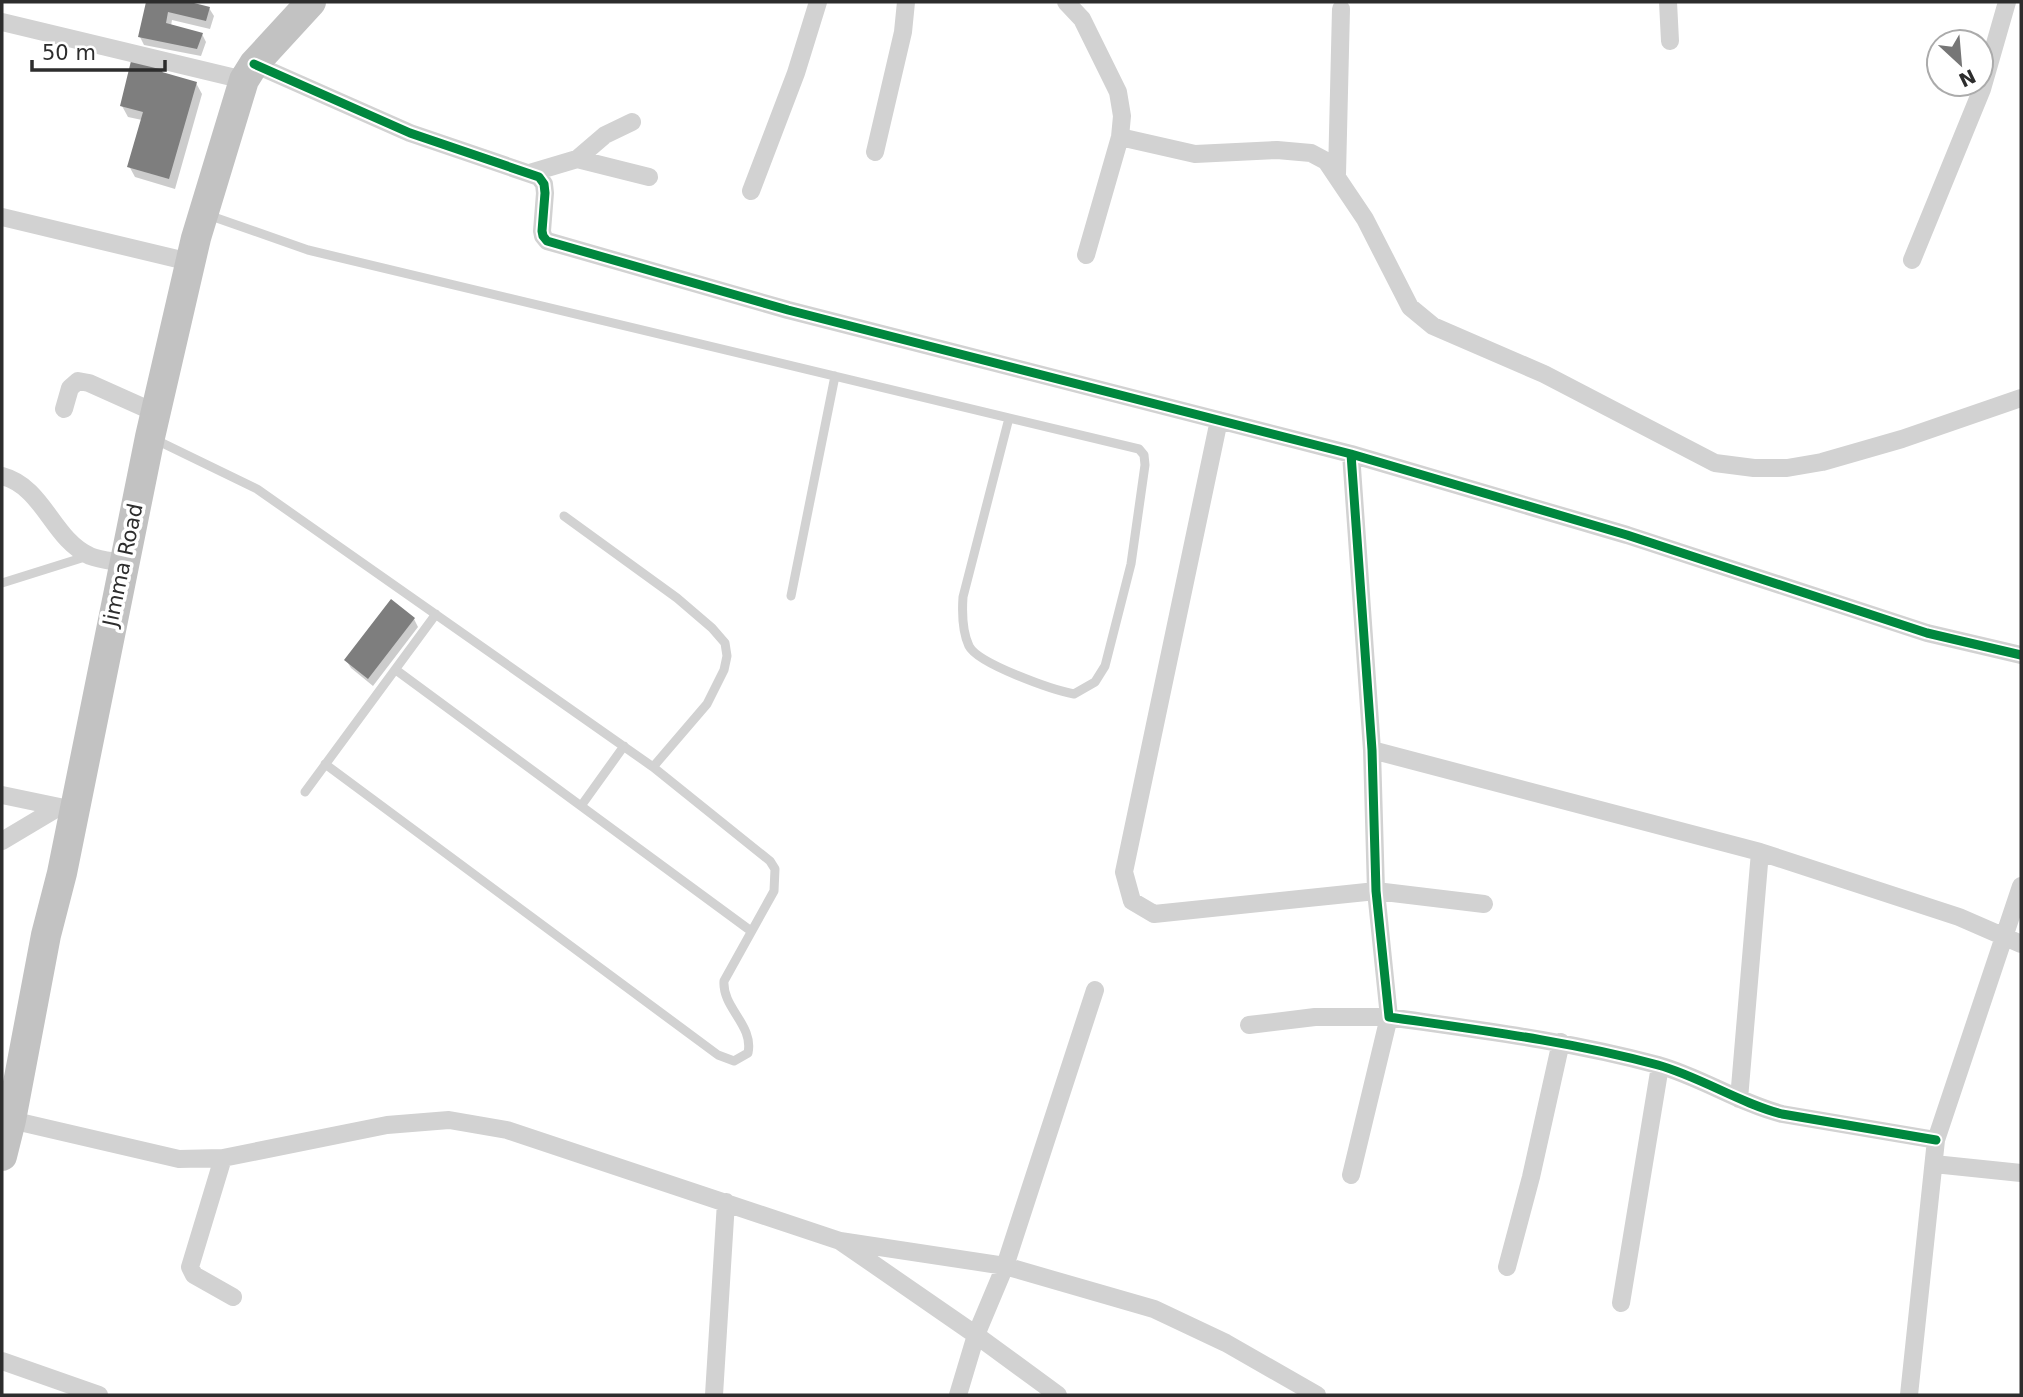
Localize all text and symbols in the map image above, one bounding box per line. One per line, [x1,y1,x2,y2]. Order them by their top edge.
scale bar [32,28,164,72]
north arrow [1925,28,1995,98]
text: 50 m [42,41,96,65]
text: N [1955,65,1979,92]
street label: Jimma Road [98,501,148,631]

